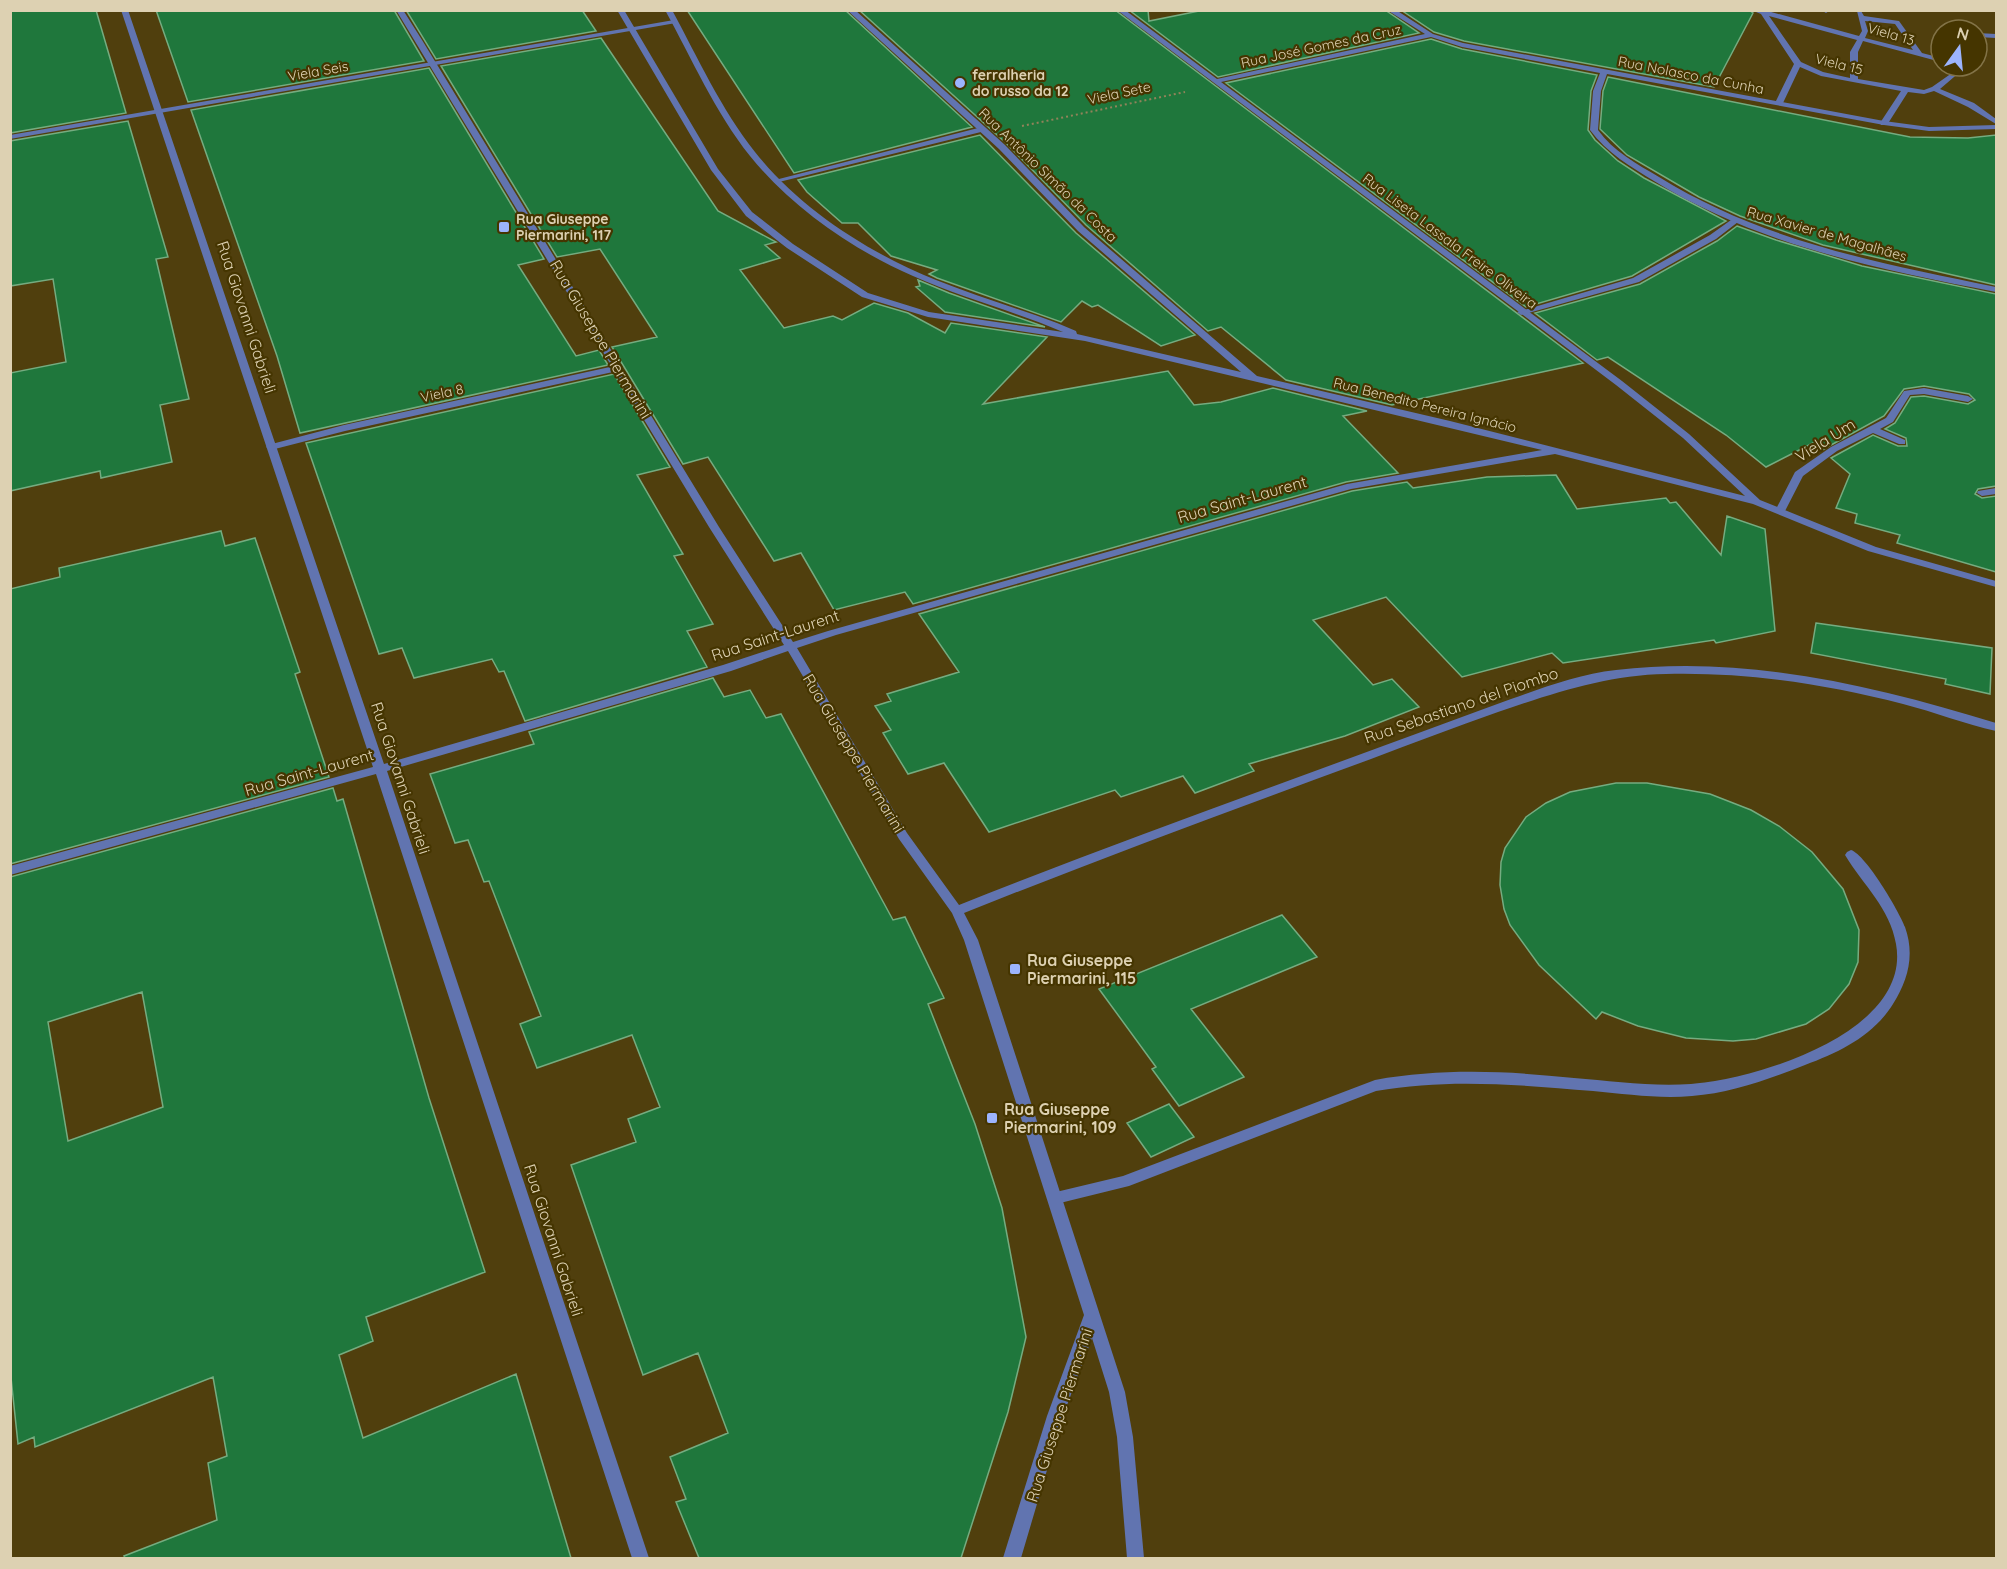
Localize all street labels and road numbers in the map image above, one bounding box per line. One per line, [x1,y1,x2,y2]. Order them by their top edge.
street label: Viela 13 [1865,19,1917,49]
street label: Rua José Gomes da Cruz [1239,20,1403,72]
street label: Viela 15 [1813,49,1865,79]
street label: Rua Nolasco da Cunha [1616,52,1766,98]
street label: Viela Seis [286,57,350,85]
street label: Viela Sete [1086,78,1152,108]
street label: Rua Antônio Simão da Costa [975,104,1121,246]
street label: Rua Liseta Lassala Freire Oliveira [1359,169,1541,313]
street label: Rua Xavier de Magalhães [1745,203,1909,265]
street label: Rua Giovanni Gabrieli [213,238,281,396]
street label: Rua Giuseppe Piermarini [546,256,656,422]
street label: Rua Benedito Pereira Ignácio [1332,374,1518,436]
street label: Viela 8 [419,380,465,406]
street label: Viela Um [1791,414,1859,466]
street label: Rua Saint-Laurent [1175,471,1309,527]
street label: Rua Saint-Laurent [708,605,842,665]
street label: Rua Sebastiano del Piombo [1361,662,1561,748]
street label: Rua Giuseppe Piermarini [799,670,909,836]
street label: Rua Giovanni Gabrieli [367,699,435,857]
street label: Rua Saint-Laurent [242,744,376,800]
street label: Rua Giovanni Gabrieli [520,1161,588,1319]
street label: Rua Giuseppe Piermarini [1021,1326,1097,1504]

